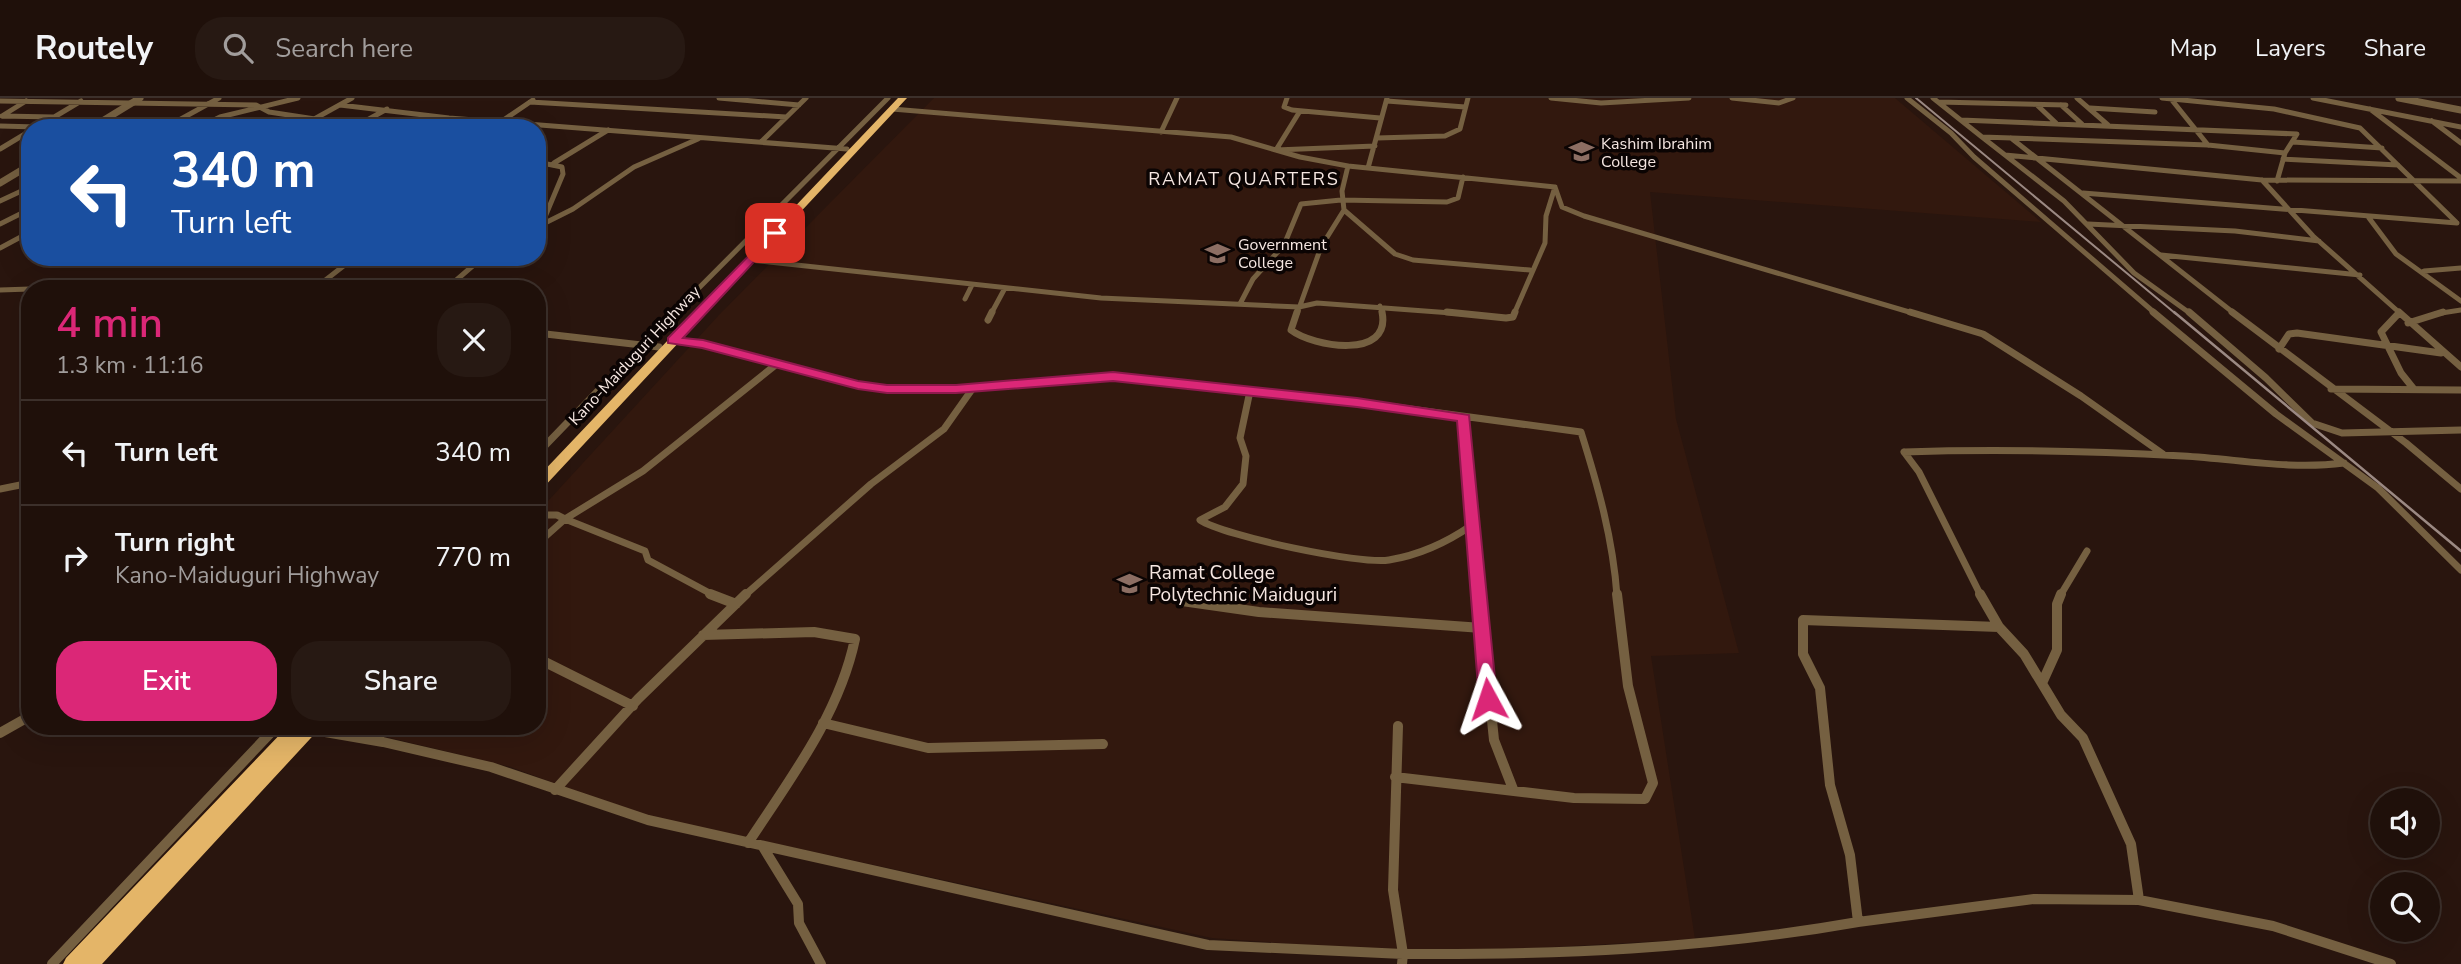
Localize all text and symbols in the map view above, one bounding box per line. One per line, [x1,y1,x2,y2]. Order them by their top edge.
search box [195,17,685,80]
text: Routely [35,26,153,71]
icon: search [219,29,257,67]
text: Search here [275,31,413,66]
text: Map [2170,32,2217,64]
text: Layers [2255,32,2326,64]
text: Share [2364,32,2426,64]
place label: Kashim Ibrahim College [1601,133,1712,173]
text: 340 m [171,137,315,204]
school or university icon: Kashim Ibrahim College [1567,138,1595,166]
icon: left [56,147,147,238]
district label: RAMAT QUARTERS [1148,167,1340,191]
text: Turn left [171,201,291,244]
pin [745,203,805,263]
icon: arrive [756,214,794,252]
place label: Government College [1238,234,1327,274]
school or university icon: Government College [1204,239,1232,267]
street label: Kano-Maiduguri Highway [564,280,706,430]
text: 4 min [56,295,163,352]
button: close [437,303,511,377]
text: 1.3 km · 11:16 [56,350,203,381]
icon: left [56,434,94,472]
text: Turn left [115,435,218,470]
text: 340 m [435,435,511,470]
text: Turn right [115,525,234,560]
icon: right [56,539,94,577]
text: 770 m [435,540,511,575]
text: Kano-Maiduguri Highway [115,560,379,591]
place label: Ramat College Polytechnic Maiduguri [1149,560,1337,608]
school or university icon: Ramat College Polytechnic Maiduguri [1115,569,1143,597]
button: Exit [56,641,277,721]
button: Share [291,641,511,721]
position arrow [1451,662,1525,736]
map controls [2370,788,2440,942]
button: sound [2370,788,2440,858]
button: search [2370,872,2440,942]

